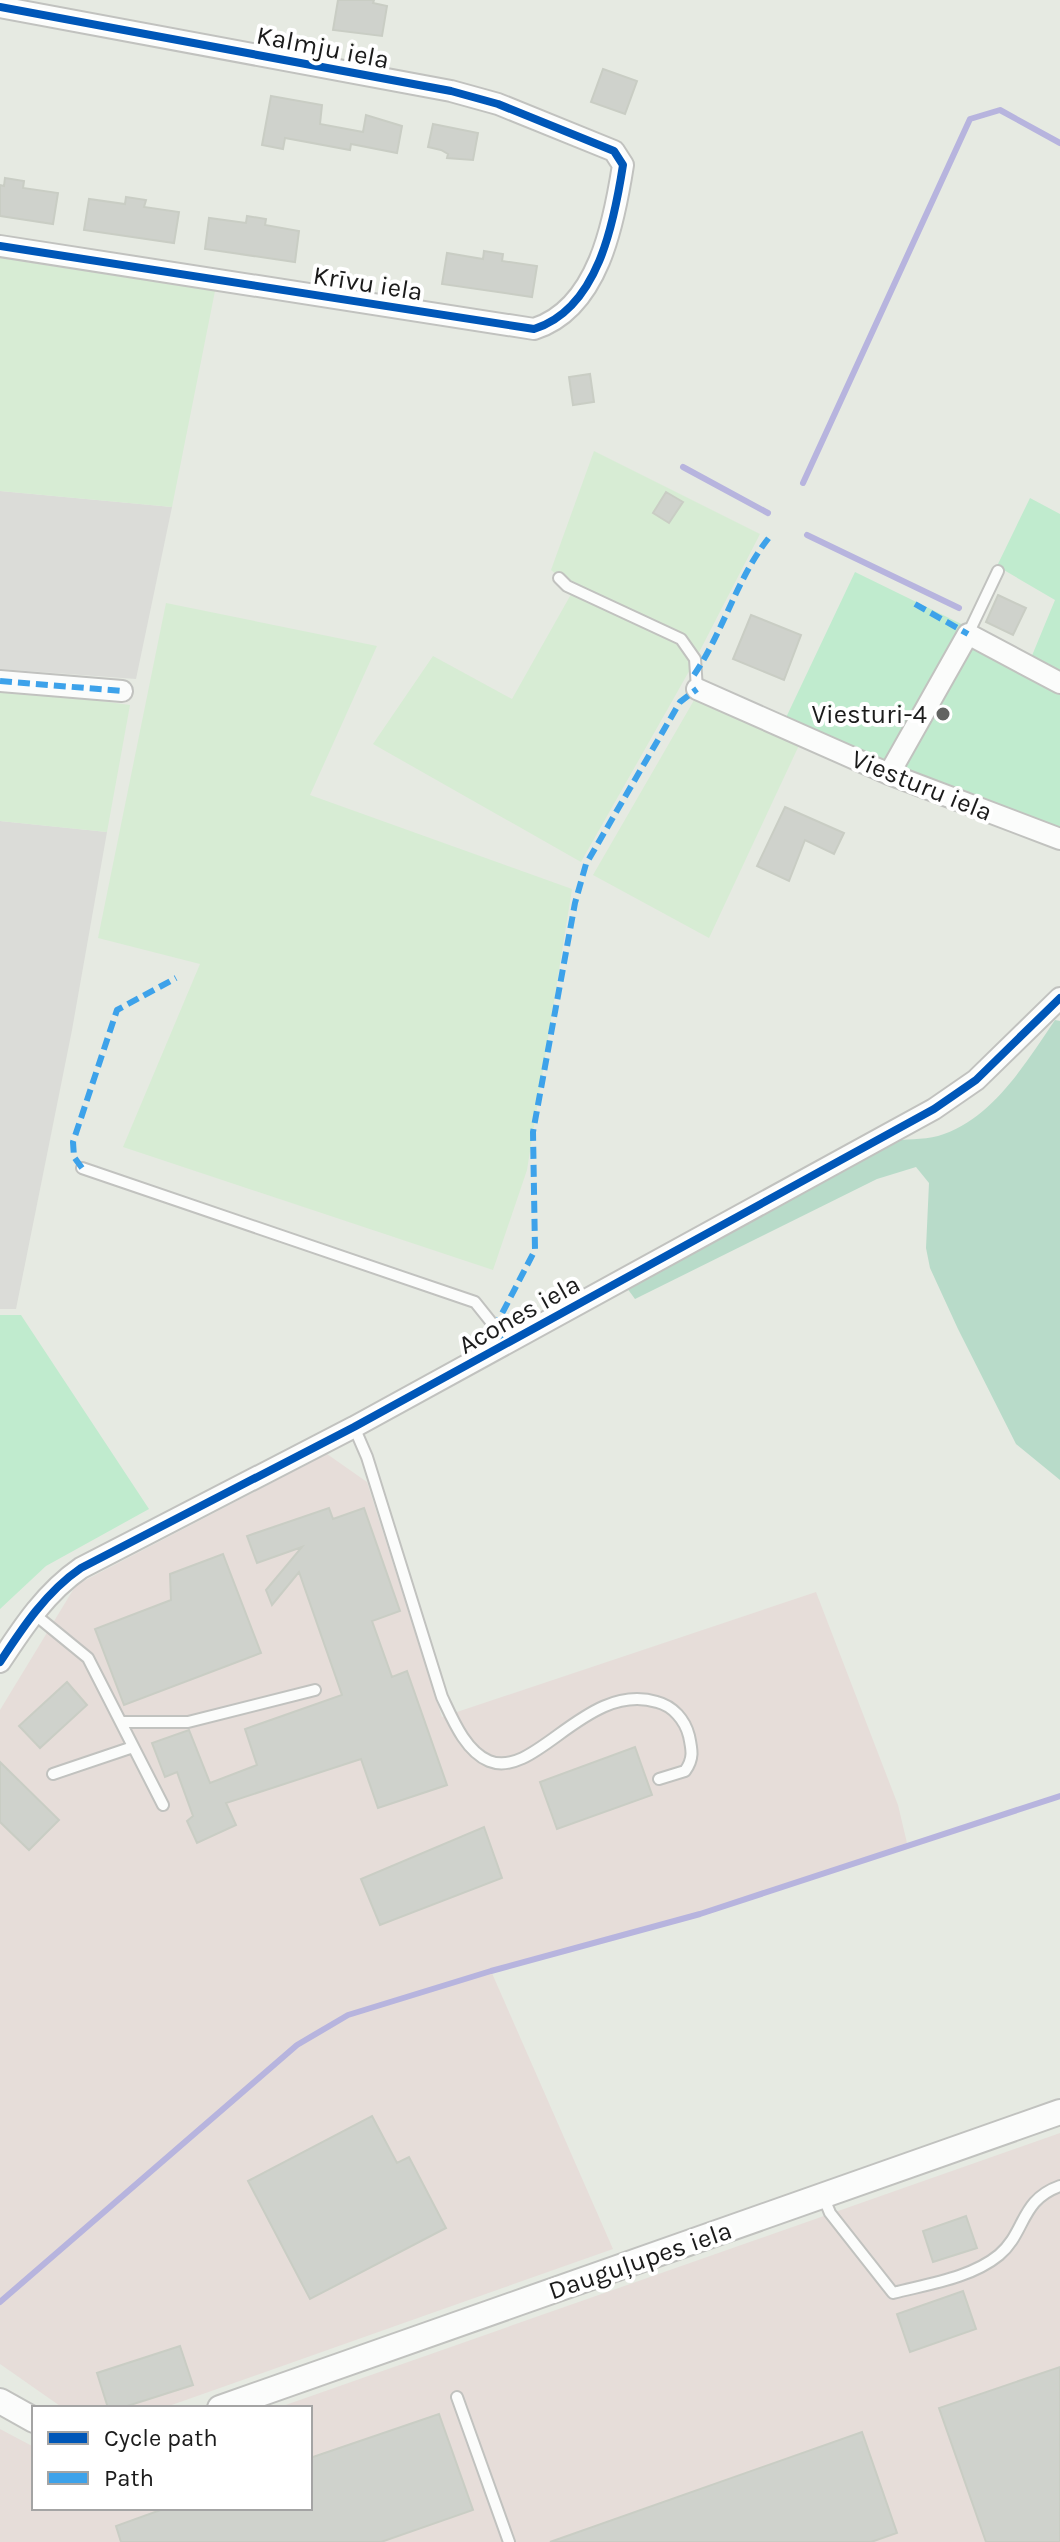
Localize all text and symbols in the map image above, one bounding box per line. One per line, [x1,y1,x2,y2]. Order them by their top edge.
street label: Kalmju iela [254,19,392,76]
street label: Krīvu iela [311,260,425,307]
place label: Viesturi-4 [811,699,927,730]
marker: Viesturi-4 [934,705,952,723]
street label: Viesturu iela [847,743,997,828]
street label: Acones iela [453,1268,585,1361]
street label: Dauguļupes iela [544,2215,736,2306]
legend [32,2406,312,2510]
text: Cycle path [104,2424,218,2452]
text: Path [104,2464,154,2492]

